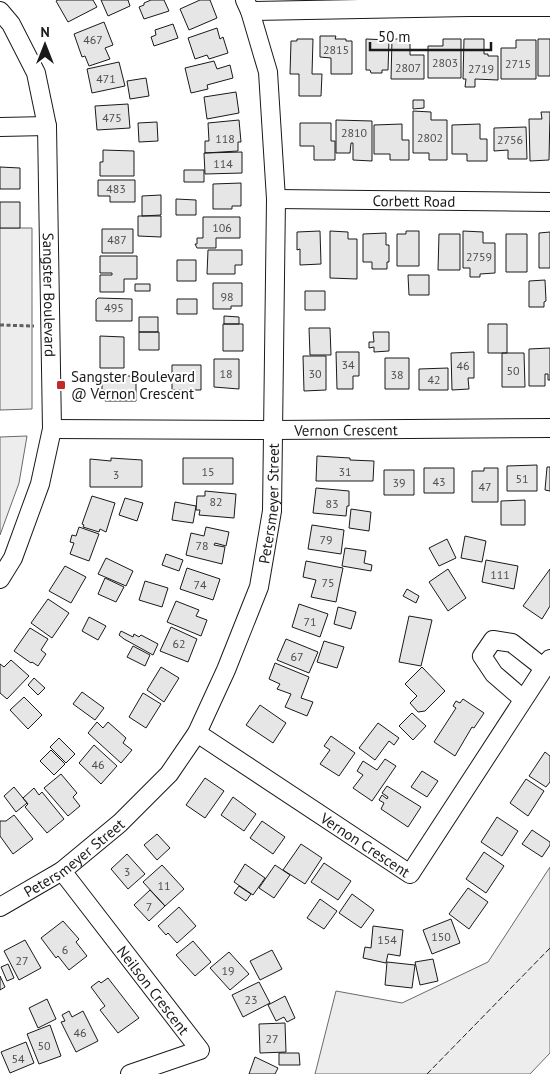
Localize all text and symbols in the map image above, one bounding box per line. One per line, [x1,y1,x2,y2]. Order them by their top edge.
north arrow [20,20,70,70]
scale bar [370,20,491,52]
text: N [40,23,50,41]
text: 50 m [378,27,411,46]
house number: 467 [83,32,103,47]
house number: 2815 [323,42,349,57]
house number: 2803 [432,55,458,70]
house number: 2715 [505,56,531,71]
house number: 2807 [395,60,421,75]
house number: 2719 [468,61,494,76]
house number: 471 [96,71,116,86]
house number: 475 [102,110,122,125]
house number: 2810 [341,125,368,140]
house number: 2802 [417,130,443,145]
house number: 118 [215,131,235,146]
house number: 2756 [497,132,523,147]
house number: 114 [213,156,233,171]
house number: 483 [106,181,126,196]
street label: Corbett Road [372,191,456,210]
house number: 106 [212,220,232,235]
house number: 487 [107,232,127,247]
street label: Sangster Boulevard [39,233,60,357]
house number: 2759 [466,249,492,264]
house number: 98 [220,289,234,304]
house number: 495 [104,300,124,315]
house number: 34 [341,357,355,372]
house number: 46 [456,358,470,373]
house number: 50 [506,363,520,378]
house number: 18 [219,366,233,381]
house number: 30 [308,366,322,381]
place label: Sangster Boulevard @ Vernon Crescent [71,367,195,403]
house number: 38 [390,367,404,382]
house number: 42 [427,372,441,387]
marker: Sangster Boulevard @ Vernon Crescent [55,379,67,391]
street label: Vernon Crescent [293,420,398,439]
street label: Petersmeyer Street [254,443,282,565]
house number: 15 [201,464,215,479]
house number: 31 [338,464,352,479]
house number: 3 [113,467,119,482]
house number: 51 [515,471,529,486]
house number: 43 [432,474,446,489]
house number: 39 [392,475,406,490]
house number: 47 [478,479,492,494]
house number: 82 [209,494,223,509]
house number: 83 [325,496,339,511]
house number: 79 [319,532,333,547]
house number: 78 [195,538,209,553]
house number: 111 [490,567,510,582]
house number: 75 [321,575,335,590]
house number: 74 [193,577,207,592]
house number: 71 [303,614,317,629]
house number: 62 [172,636,186,651]
house number: 67 [290,649,304,664]
house number: 46 [91,757,105,772]
street label: Vernon Crescent [316,807,414,881]
street label: Petersmeyer Street [20,814,128,901]
house number: 3 [124,864,130,879]
house number: 11 [157,878,171,893]
house number: 7 [146,899,152,914]
house number: 150 [431,929,451,944]
house number: 154 [377,932,397,947]
street label: Neilson Crescent [113,941,194,1038]
house number: 6 [62,942,68,957]
house number: 27 [15,953,29,968]
house number: 19 [221,963,235,978]
house number: 23 [244,992,258,1007]
house number: 46 [73,1025,87,1040]
house number: 27 [265,1031,279,1046]
house number: 50 [37,1038,51,1053]
house number: 54 [11,1051,25,1066]

